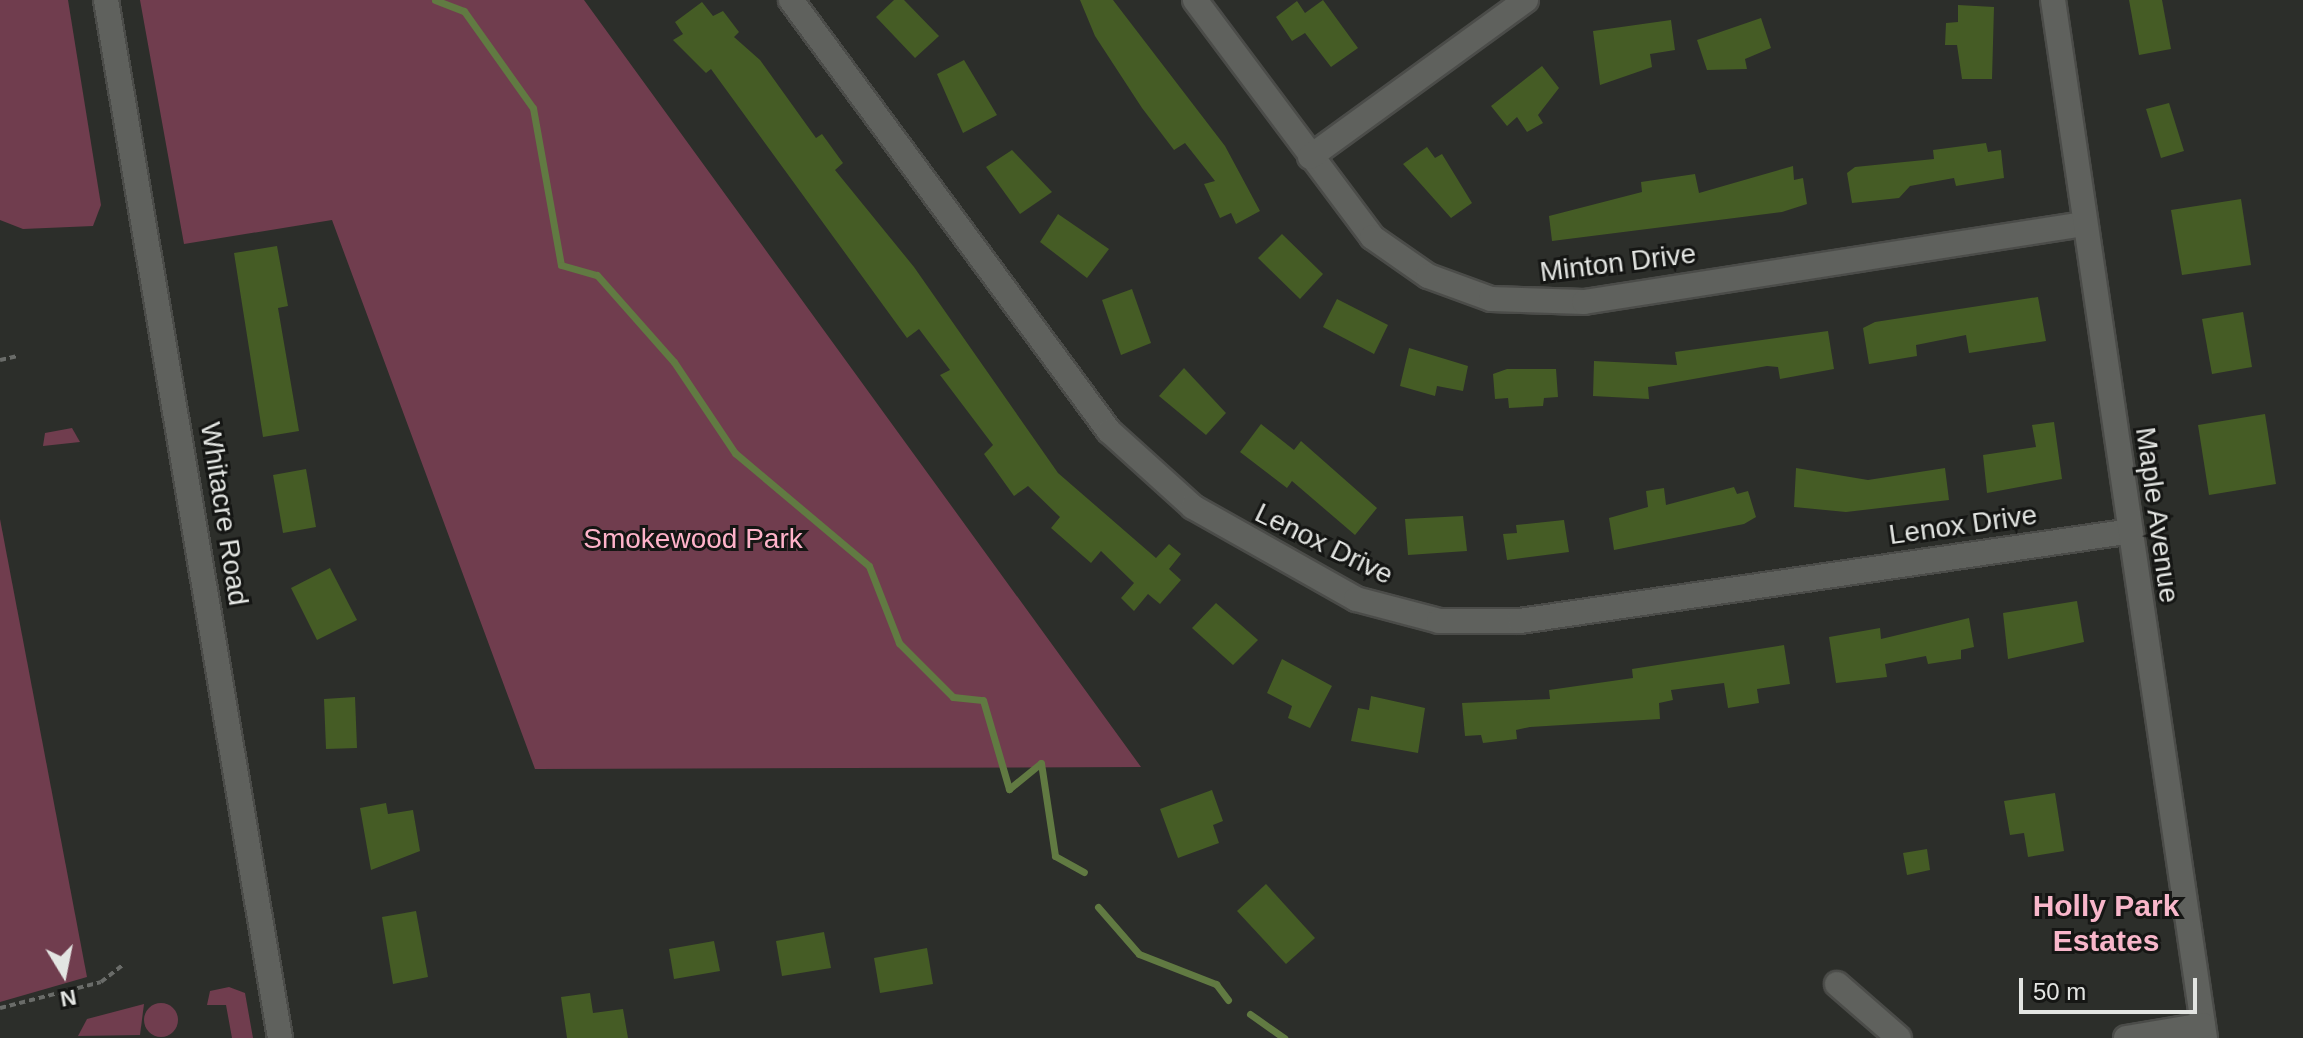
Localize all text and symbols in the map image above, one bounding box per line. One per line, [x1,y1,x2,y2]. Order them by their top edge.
street label: Minton Drive [1538,237,1698,289]
street label: Whitacre Road [193,420,255,608]
street label: Maple Avenue [2128,424,2186,606]
street label: Lenox Drive [1249,496,1399,592]
street label: Lenox Drive [1887,498,2039,552]
park label: Smokewood Park [583,522,803,556]
district label: Holly Park Estates [2033,888,2179,958]
north arrow [24,934,104,1014]
scale bar [2023,962,2201,1012]
text: 50 m [2033,978,2086,1005]
text: N [58,984,78,1012]

